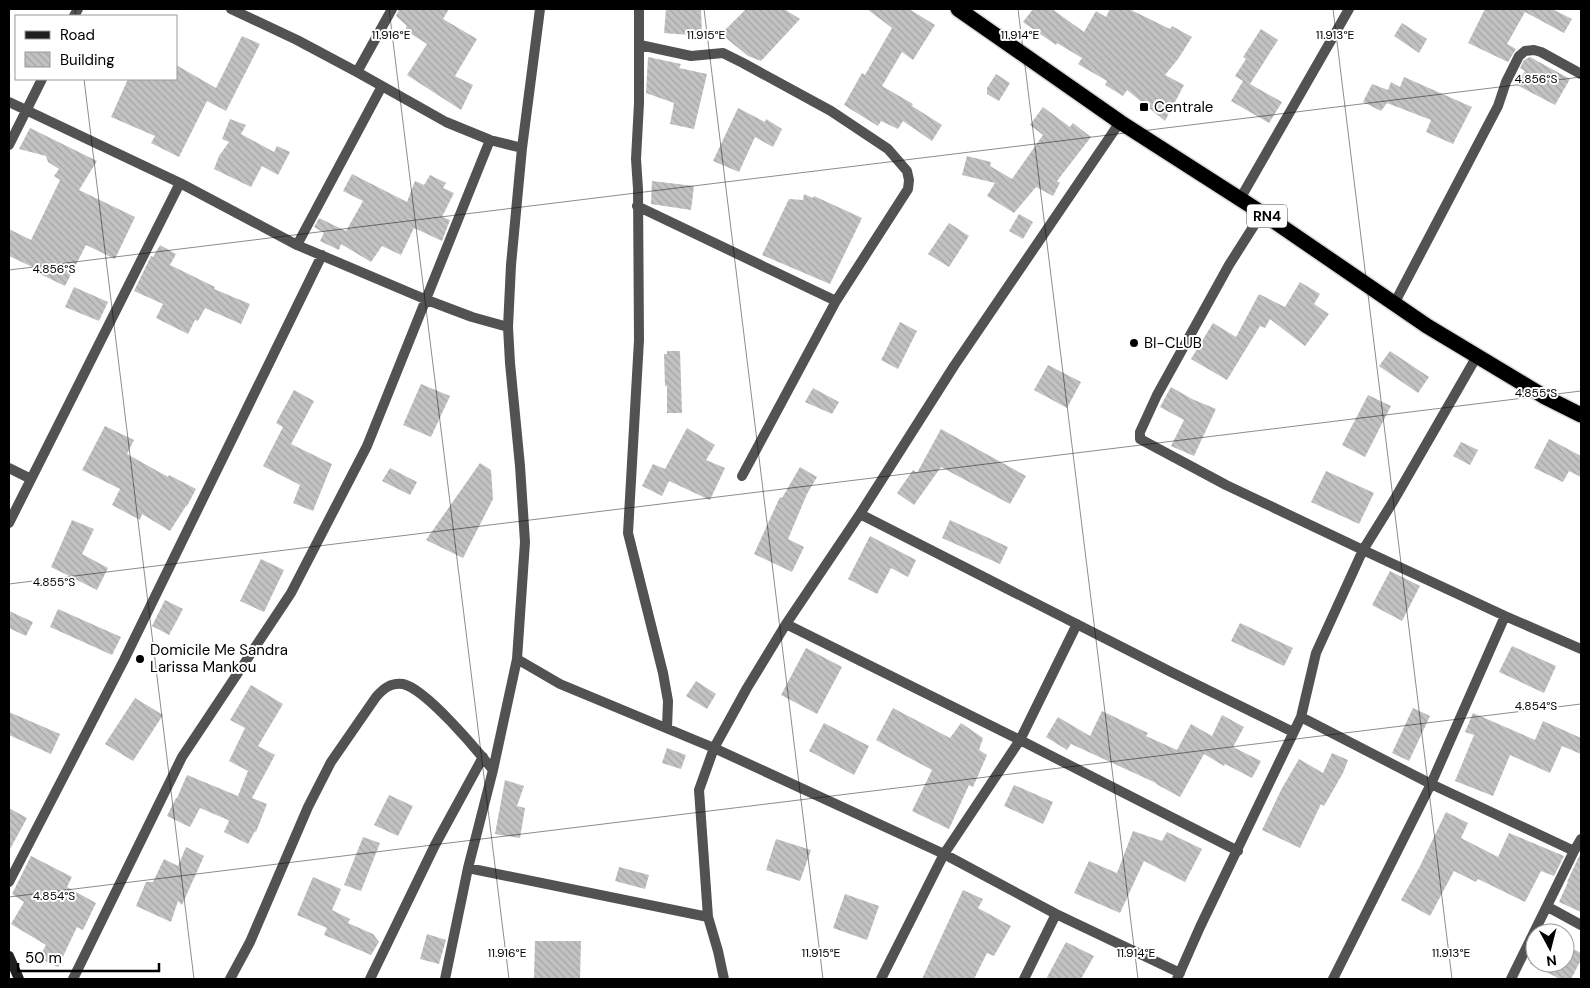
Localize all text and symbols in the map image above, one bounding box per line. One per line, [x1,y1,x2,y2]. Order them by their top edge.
legend [15,15,178,80]
text: Road [60,25,95,45]
text: 11.916°E [371,27,411,43]
text: 11.915°E [687,27,726,43]
text: 11.914°E [1001,27,1040,43]
text: 11.913°E [1316,27,1354,43]
text: Building [60,50,115,70]
text: 4.856°S [1515,71,1557,87]
place label: Centrale [1154,97,1213,117]
marker: Centrale [1138,101,1150,113]
road number: RN4 [1247,205,1287,228]
text: 4.856°S [33,261,75,277]
place label: BI-CLUB [1144,333,1202,353]
marker: BI-CLUB [1128,337,1140,349]
text: 4.855°S [1515,385,1557,401]
text: 4.855°S [33,574,75,590]
place label: Domicile Me Sandra Larissa Mankou [150,640,288,677]
marker: Domicile Me Sandra Larissa Mankou [134,653,146,665]
text: 4.854°S [1515,698,1557,714]
text: 4.854°S [33,888,75,904]
north arrow [1525,923,1575,973]
scale bar [18,940,159,972]
text: 11.916°E [487,945,527,961]
text: 11.915°E [802,945,841,961]
text: 11.914°E [1117,945,1156,961]
text: 11.913°E [1432,945,1470,961]
text: 50 m [25,948,62,968]
text: N [1545,951,1558,970]

